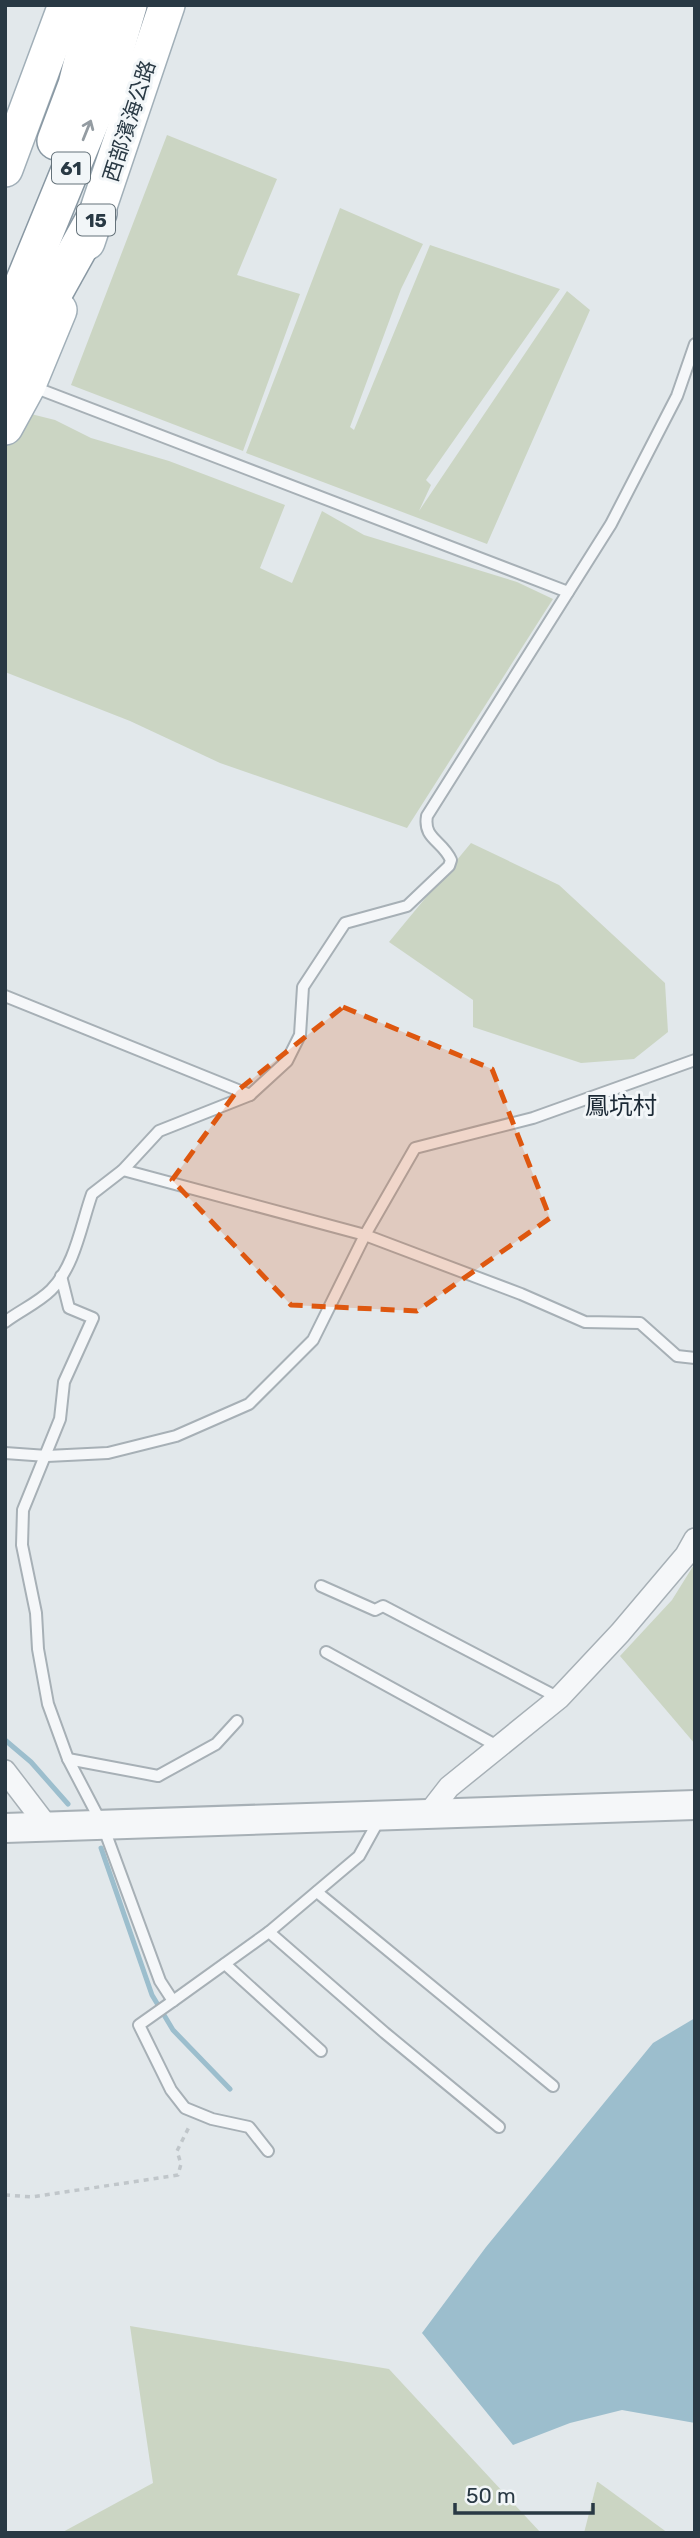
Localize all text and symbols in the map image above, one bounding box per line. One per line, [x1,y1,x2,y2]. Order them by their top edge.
street label: 西部濱海公路 [98,57,160,185]
one-way arrow [81,119,94,141]
road number: 61 [52,152,90,184]
road number: 15 [77,204,115,235]
district label: 鳳坑村 [585,1092,657,1120]
scale bar [455,2472,593,2516]
text: 50 m [466,2483,516,2508]

